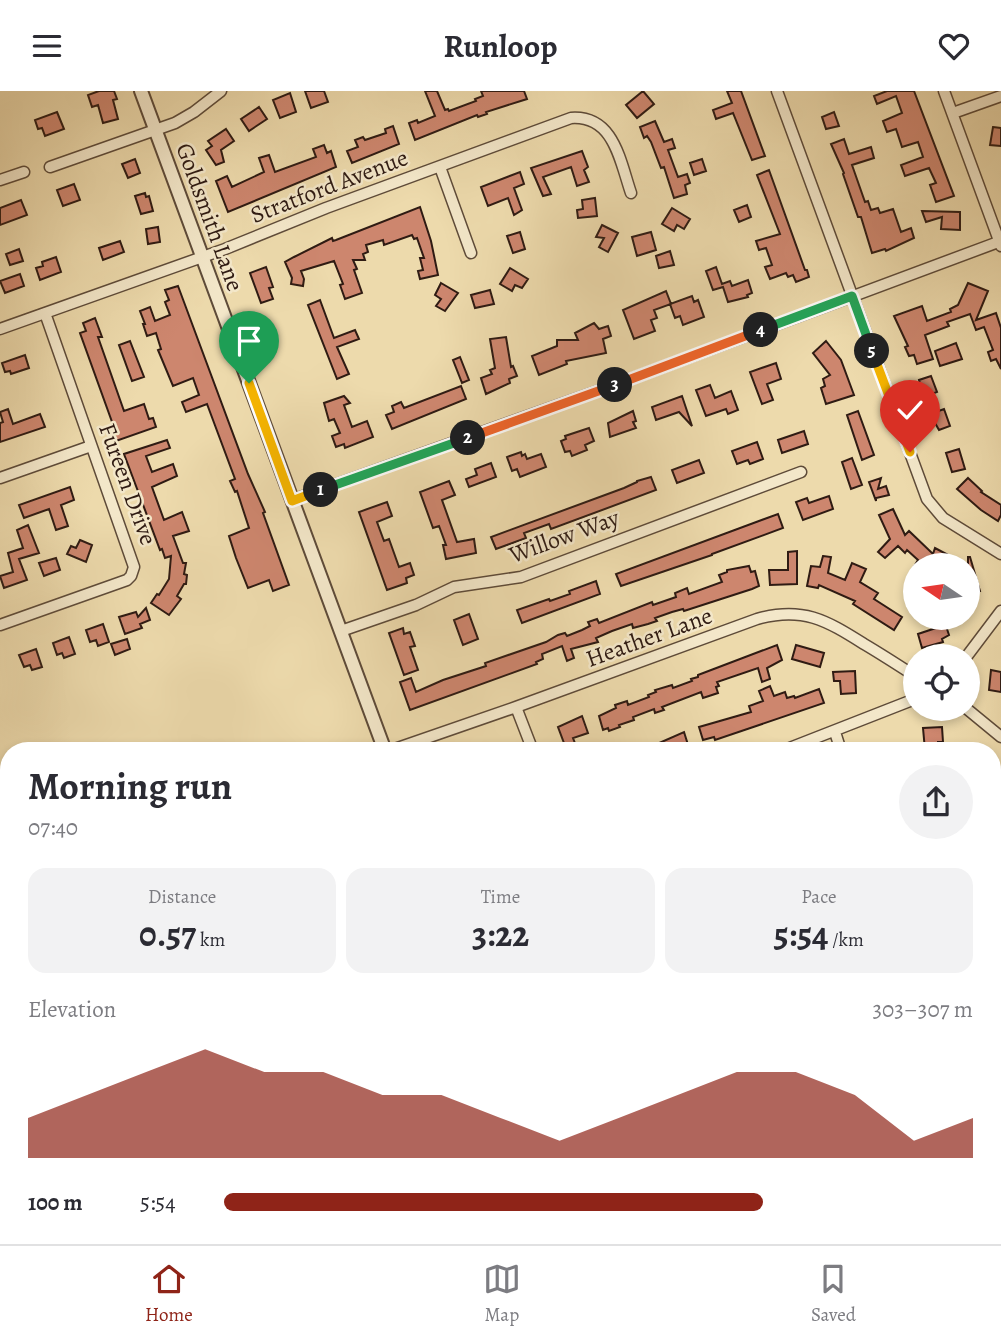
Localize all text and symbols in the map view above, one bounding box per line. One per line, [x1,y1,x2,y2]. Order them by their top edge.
text: Runloop [443,24,558,68]
icon: menu [28,27,66,65]
icon: heart [935,27,973,65]
street label: Goldsmith Lane [168,139,252,295]
street label: Stratford Avenue [246,141,412,231]
pin [219,311,279,383]
pin: 4 [744,313,778,347]
text: 4 [756,316,765,342]
icon: arrive [230,322,268,360]
pin: 5 [854,334,890,369]
text: 5 [867,337,876,363]
pin: 3 [598,367,632,403]
text: 3 [610,371,619,397]
pin [880,380,940,452]
icon: check [891,391,929,429]
street label: Fureen Drive [91,419,165,549]
pin: 2 [450,421,486,455]
text: 2 [463,424,472,450]
pin: 1 [304,473,338,507]
text: 1 [317,476,324,502]
street label: Willow Way [504,501,624,571]
north arrow [903,553,980,630]
map controls [903,553,980,721]
street label: Heather Lane [581,599,717,675]
button: locate [903,644,980,721]
text: Morning run [28,760,232,812]
button: share [899,765,973,839]
text: 07:40 [28,812,78,843]
text: Distance [148,884,216,910]
text: Time [481,884,520,910]
text: Pace [801,884,836,910]
text: 0.57 [139,910,196,958]
text: 3:22 [472,910,529,958]
text: 5:54 [774,910,829,958]
text: km [196,927,225,953]
text: /km [829,927,864,953]
text: Elevation [28,994,116,1025]
text: 303–307 m [872,994,973,1025]
text: 100 m [28,1187,83,1218]
text: 5:54 [140,1187,176,1218]
tab: Home [145,1260,193,1328]
tab: Map [483,1260,521,1328]
tab: Saved [811,1260,856,1328]

